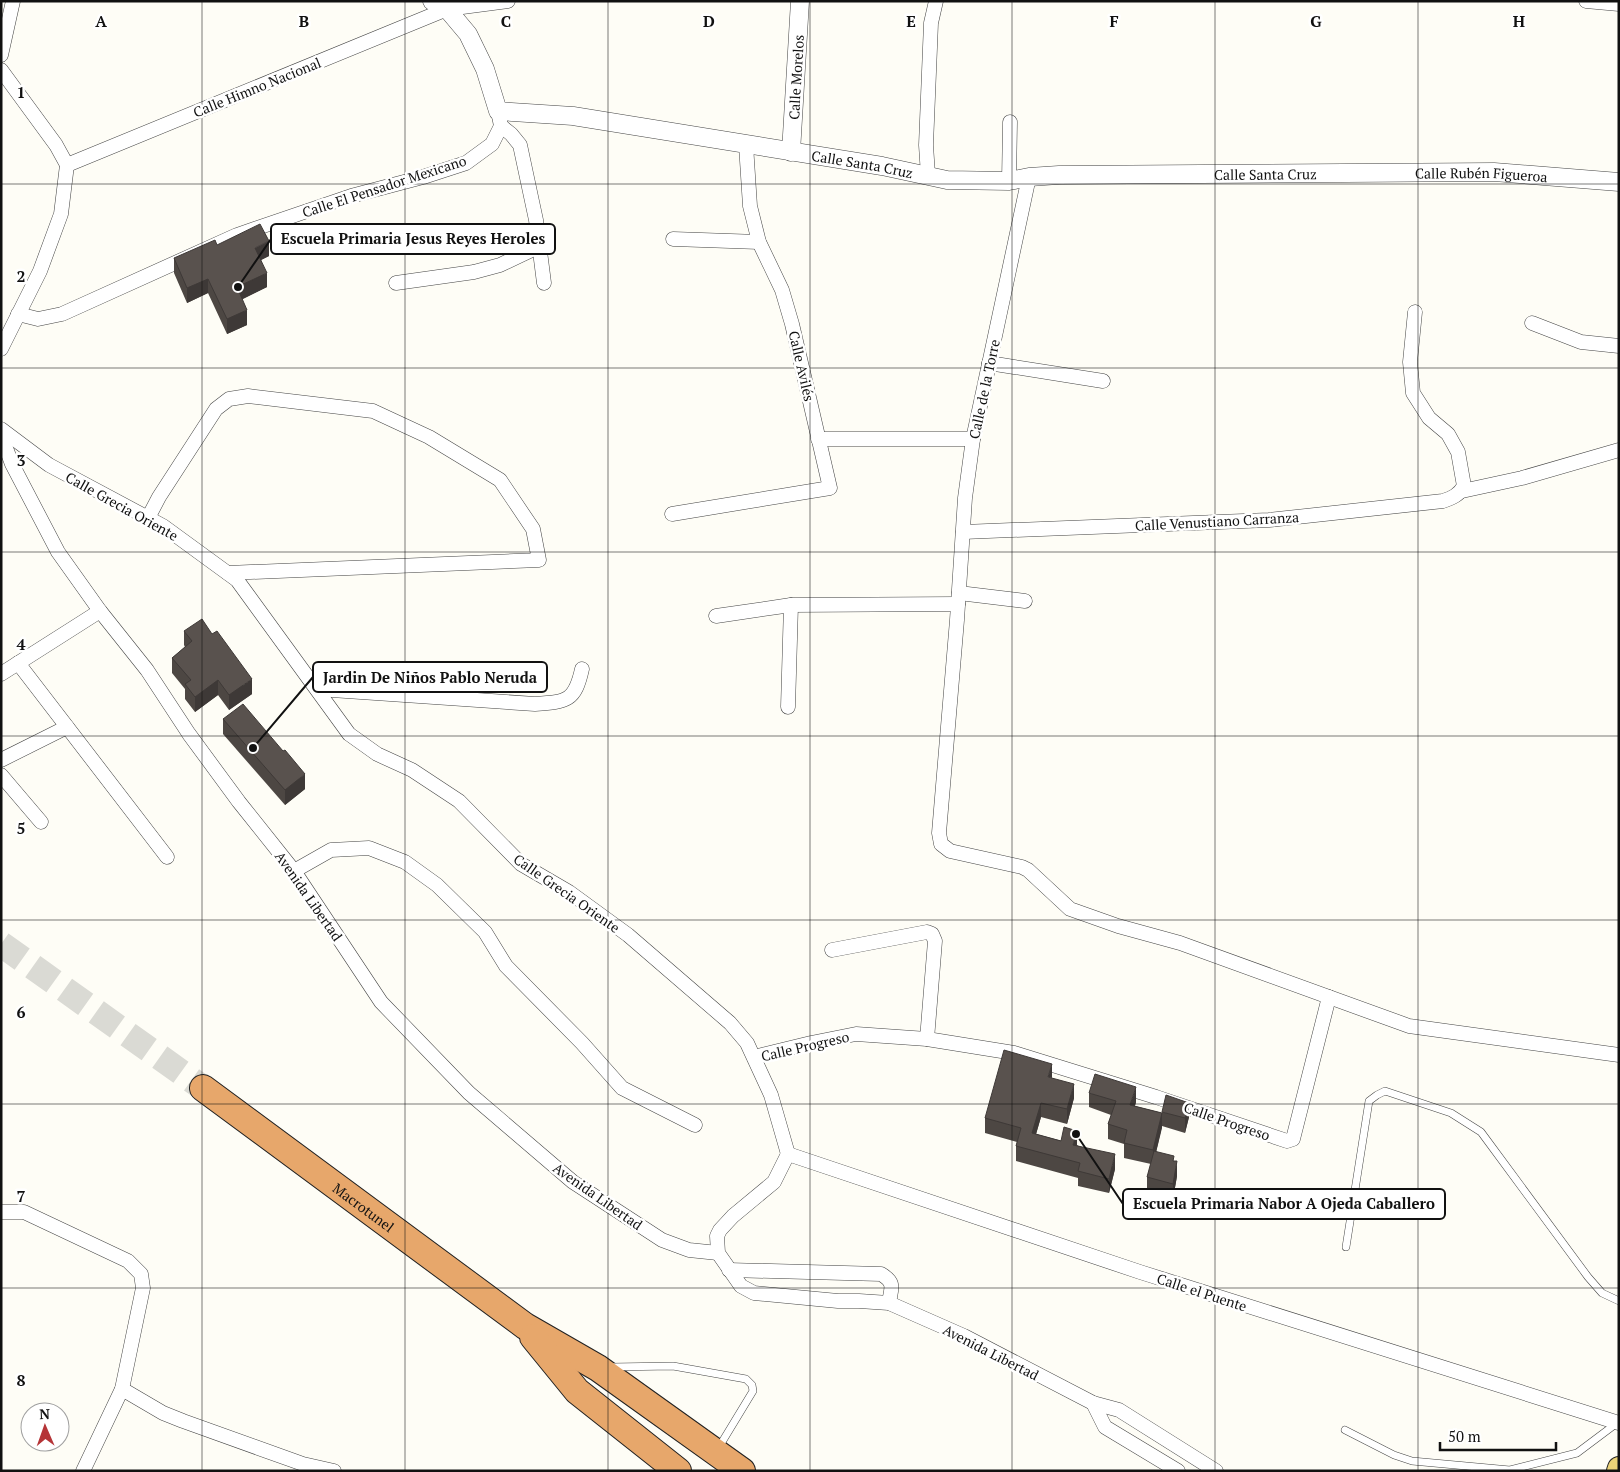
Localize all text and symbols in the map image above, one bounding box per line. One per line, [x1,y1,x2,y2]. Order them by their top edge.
text: A [95,10,107,32]
text: B [299,10,309,32]
text: C [501,10,511,32]
text: D [703,10,715,32]
text: E [906,10,916,32]
text: F [1109,10,1119,32]
text: G [1310,10,1322,32]
text: H [1513,10,1525,32]
street label: Calle Morelos [783,34,807,120]
street label: Calle Himno Nacional [190,53,324,121]
text: 1 [16,81,26,103]
street label: Calle Santa Cruz [810,145,915,182]
street label: Calle El Pensador Mexicano [300,150,469,222]
street label: Calle Rubén Figueroa [1415,162,1548,186]
street label: Calle Santa Cruz [1214,164,1317,183]
callout: Escuela Primaria Jesus Reyes Heroles [271,224,555,254]
text: Escuela Primaria Jesus Reyes Heroles [281,228,546,248]
text: 2 [16,265,26,287]
street label: Calle Avilés [785,329,819,403]
street label: Calle de la Torre [964,338,1004,440]
text: 3 [16,449,26,471]
street label: Calle Grecia Oriente [62,467,182,545]
street label: Calle Venustiano Carranza [1134,507,1300,535]
text: 4 [16,633,26,655]
callout: Jardin De Niños Pablo Neruda [313,662,547,692]
text: Jardin De Niños Pablo Neruda [323,667,538,687]
text: 5 [16,817,26,839]
street label: Avenida Libertad [271,847,347,945]
street label: Calle Grecia Oriente [510,849,624,937]
text: 6 [16,1001,26,1023]
street label: Calle Progreso [759,1027,851,1065]
street label: Calle Progreso [1181,1097,1273,1145]
street label: Avenida Libertad [549,1158,647,1234]
street label: Macrotunel [329,1178,398,1236]
text: 7 [16,1185,26,1207]
callout: Escuela Primaria Nabor A Ojeda Caballero [1123,1189,1445,1219]
text: Escuela Primaria Nabor A Ojeda Caballero [1133,1193,1435,1213]
street label: Calle el Puente [1155,1269,1249,1315]
street label: Avenida Libertad [940,1320,1042,1384]
text: 8 [16,1369,26,1391]
north arrow [20,1402,70,1452]
text: N [39,1404,51,1423]
scale bar [1440,1420,1556,1452]
text: 50 m [1448,1426,1481,1446]

